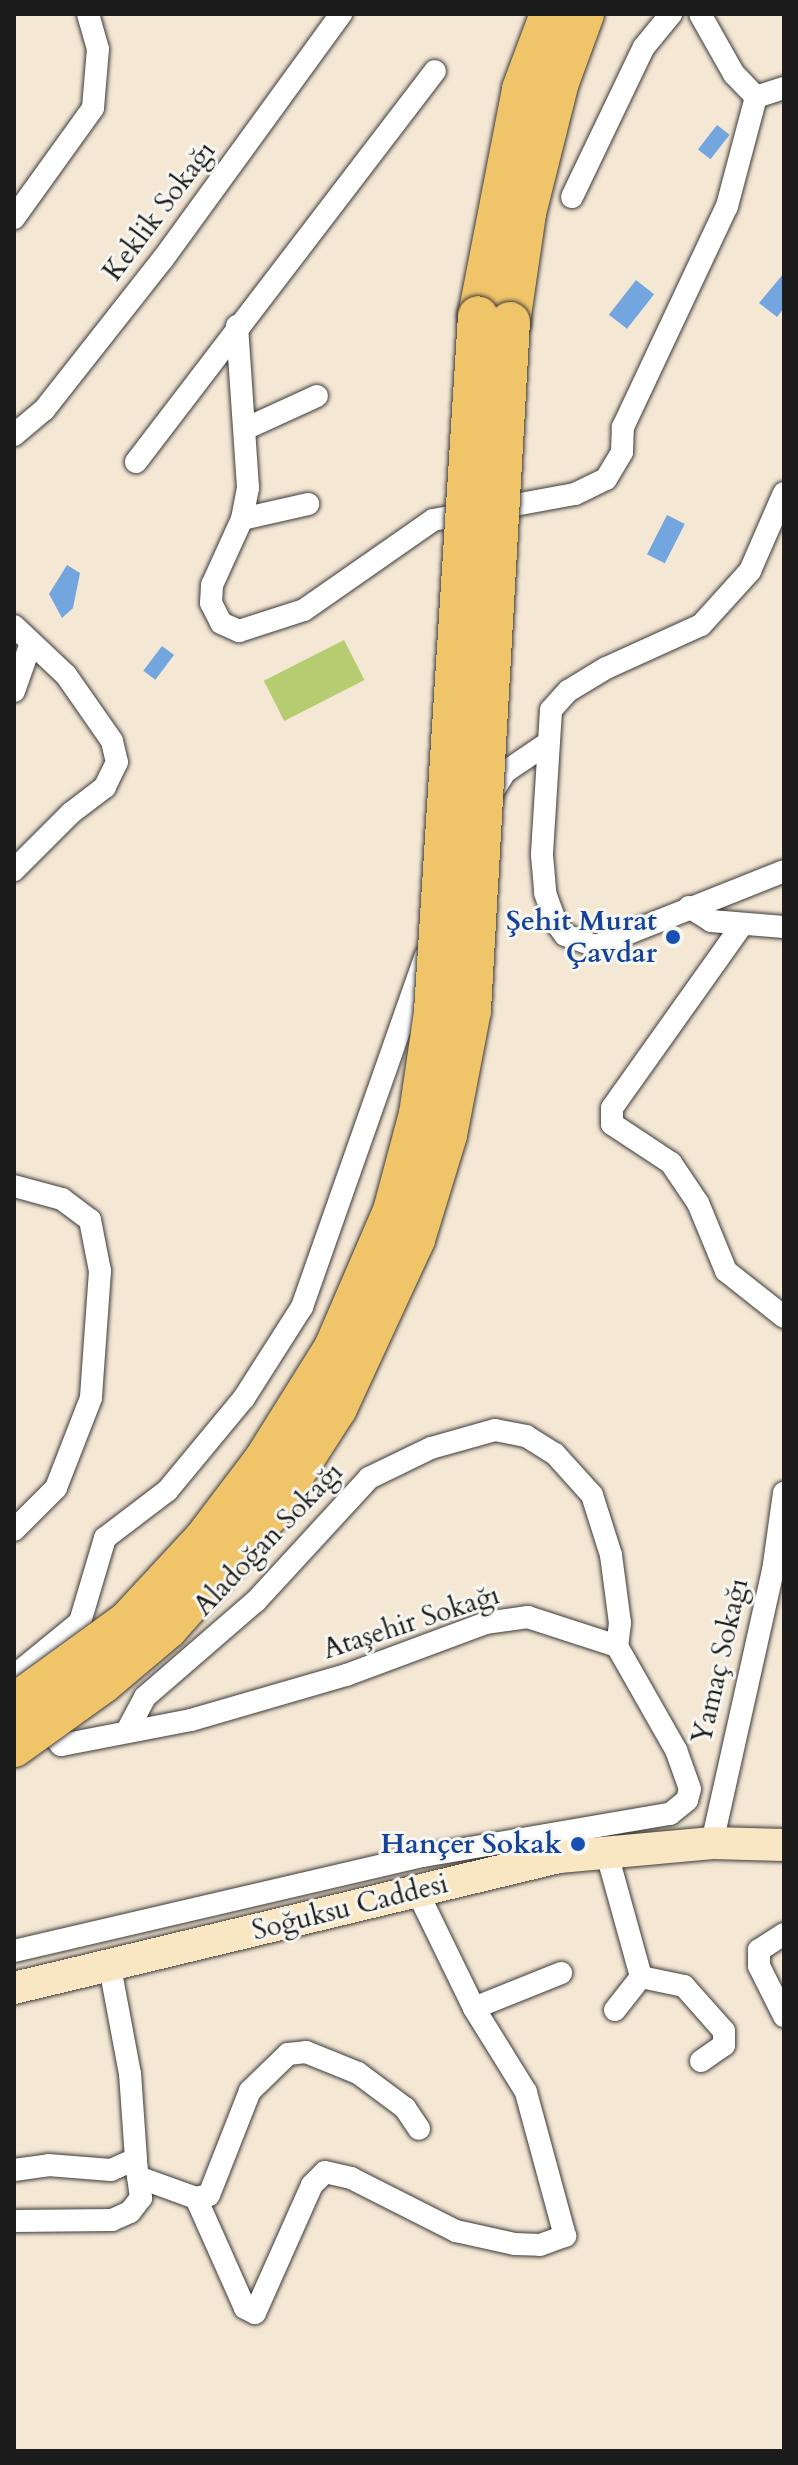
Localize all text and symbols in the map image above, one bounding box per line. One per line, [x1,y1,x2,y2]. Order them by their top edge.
street label: Keklik Sokağı [96,135,222,287]
place label: Şehit Murat Çavdar [506,904,657,970]
marker: Şehit Murat Çavdar [664,928,682,946]
street label: Aladoğan Sokağı [186,1455,350,1623]
street label: Yamaç Sokağı [685,1575,755,1747]
street label: Ataşehir Sokağı [318,1578,504,1666]
place label: Hançer Sokak [380,1827,562,1861]
marker: Hançer Sokak [569,1835,587,1853]
street label: Soğuksu Caddesi [249,1866,451,1948]

